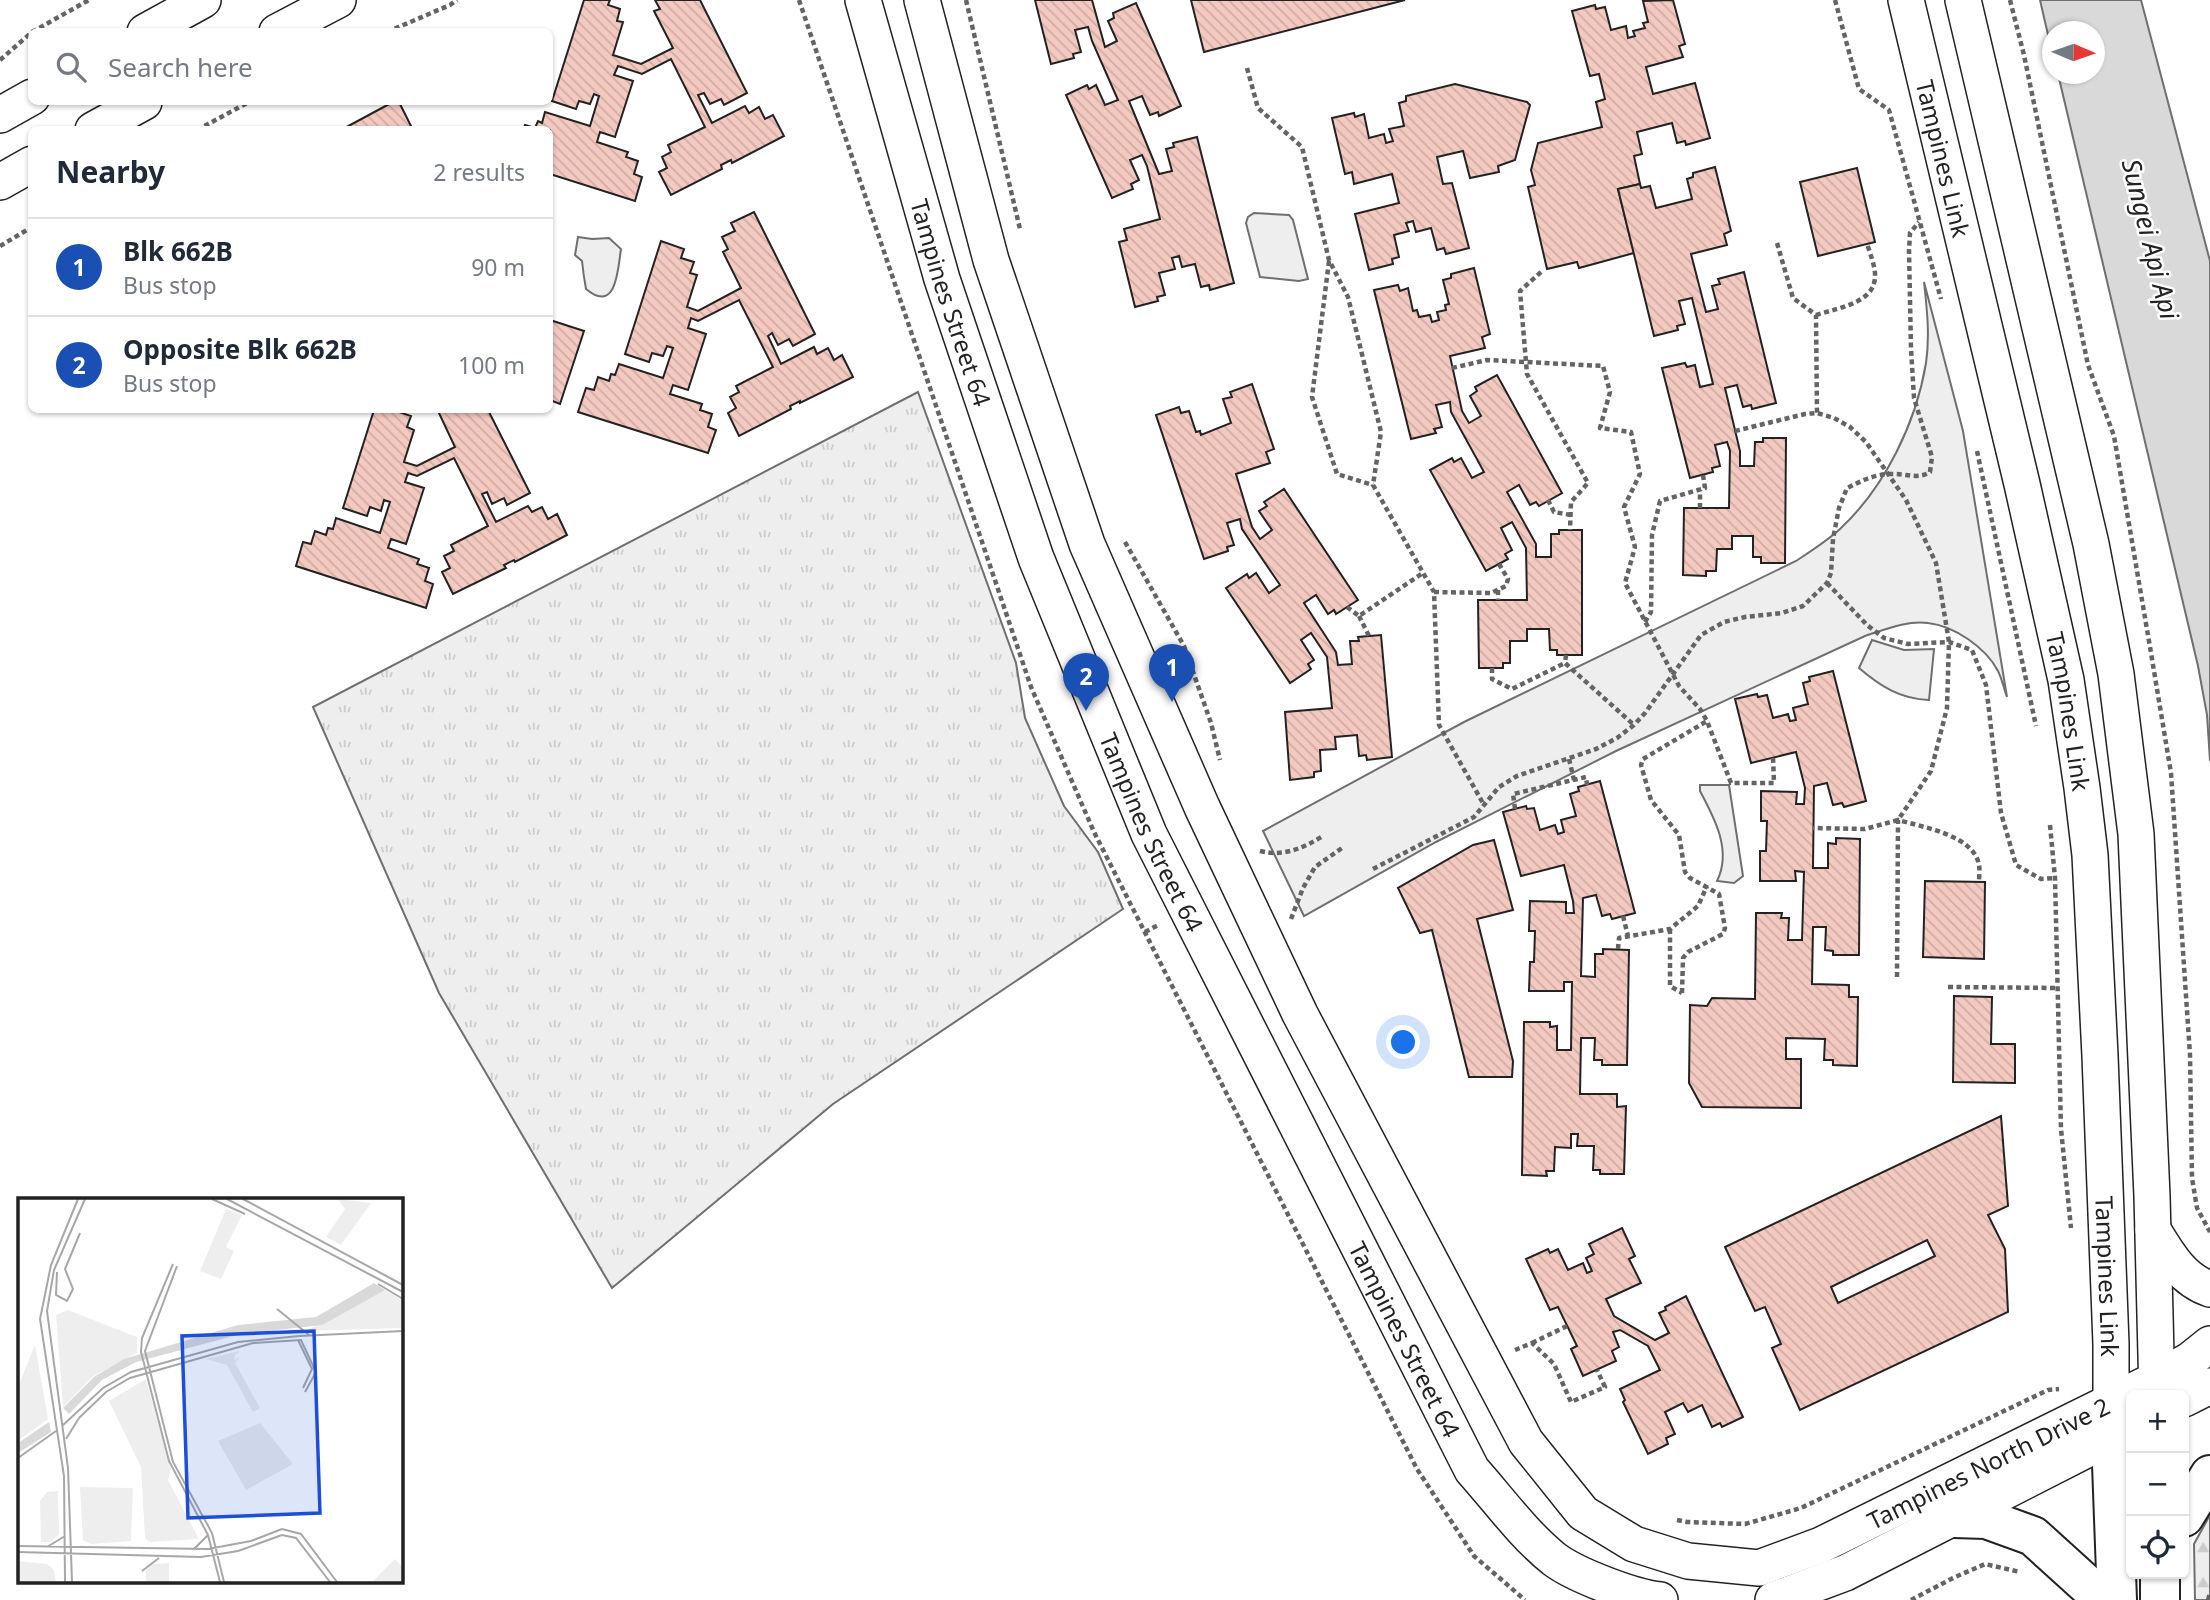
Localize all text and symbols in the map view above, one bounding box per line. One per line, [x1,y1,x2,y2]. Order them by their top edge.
north arrow [2042,21,2105,84]
search box [28,28,553,105]
icon: search [52,48,90,86]
text: Search here [108,49,253,85]
street label: Tampines Link [1909,76,1979,241]
text: Nearby [56,151,165,192]
water label: Sungei Api Api [2114,155,2189,324]
text: 2 results [433,156,525,188]
street label: Tampines Street 64 [904,195,1000,410]
text: Blk 662B [123,233,233,269]
text: 1 [72,251,86,283]
text: 90 m [471,251,525,283]
text: Bus stop [123,269,217,301]
text: Opposite Blk 662B [123,331,357,367]
text: 2 [72,349,86,381]
text: 100 m [458,349,525,381]
text: Bus stop [123,367,217,399]
street label: Tampines Link [2039,629,2099,793]
pin: 1 [1149,644,1195,702]
pin: 2 [1063,653,1109,711]
street label: Tampines Street 64 [1093,728,1212,937]
your location [1386,1025,1420,1059]
street label: Tampines Link [2089,1195,2128,1357]
inset map [18,1198,402,1582]
street label: Tampines Street 64 [1342,1236,1469,1443]
street label: Tampines North Drive 2 [1861,1389,2115,1536]
map controls [2126,1390,2189,1579]
button: + [2126,1390,2189,1453]
button: − [2126,1453,2189,1516]
button: locate [2126,1516,2189,1579]

